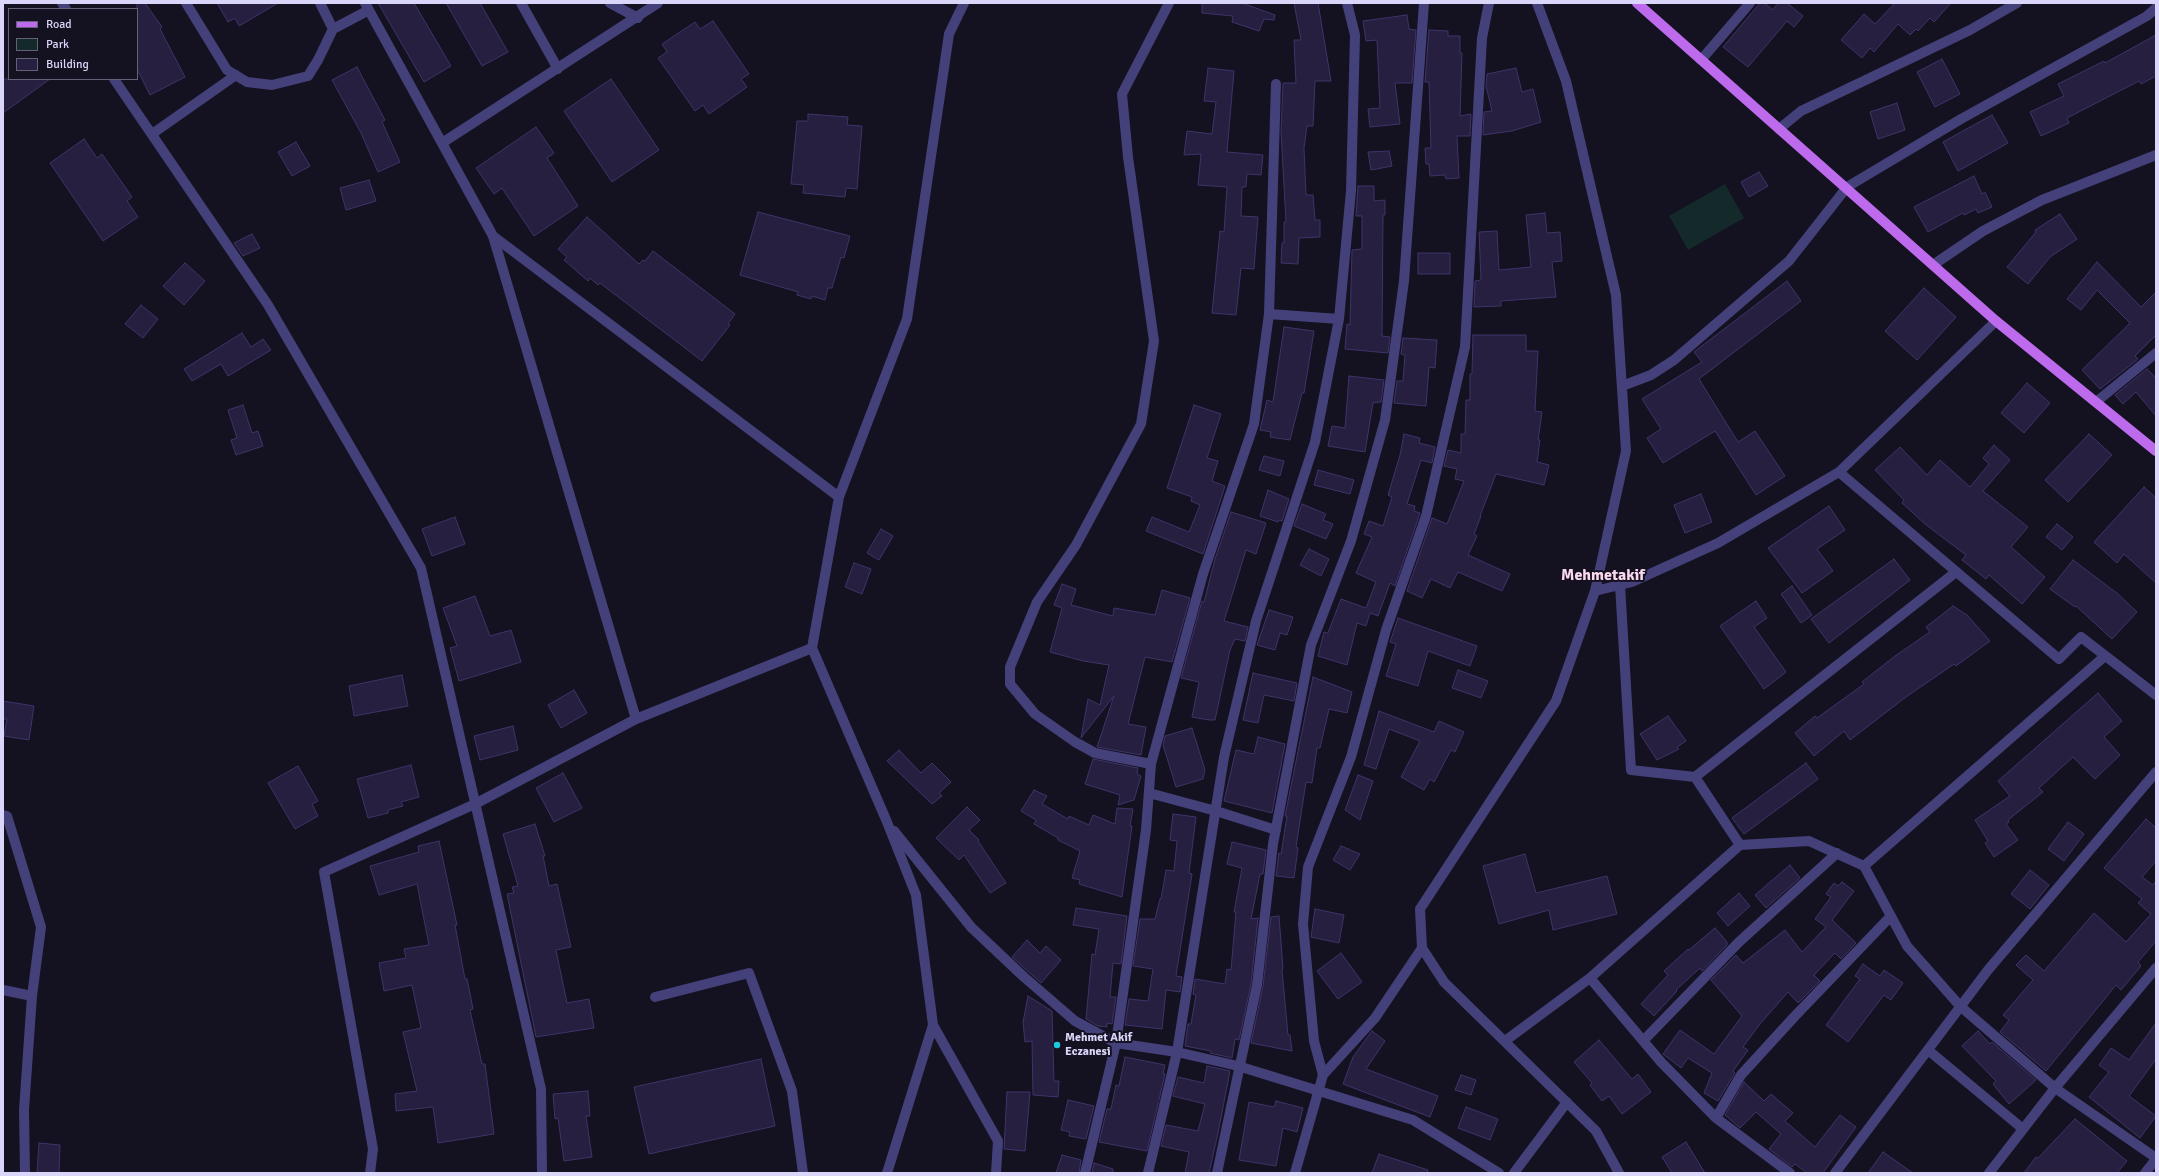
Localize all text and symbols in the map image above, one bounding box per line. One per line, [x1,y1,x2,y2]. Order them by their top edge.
legend [8,8,138,80]
text: Road [46,17,72,32]
text: Park [46,37,69,52]
text: Building [46,57,89,72]
district label: Mehmetakif [1561,566,1645,586]
place label: Mehmet Akif Eczanesi [1065,1031,1132,1059]
marker: Mehmet Akif Eczanesi [1052,1040,1062,1050]

